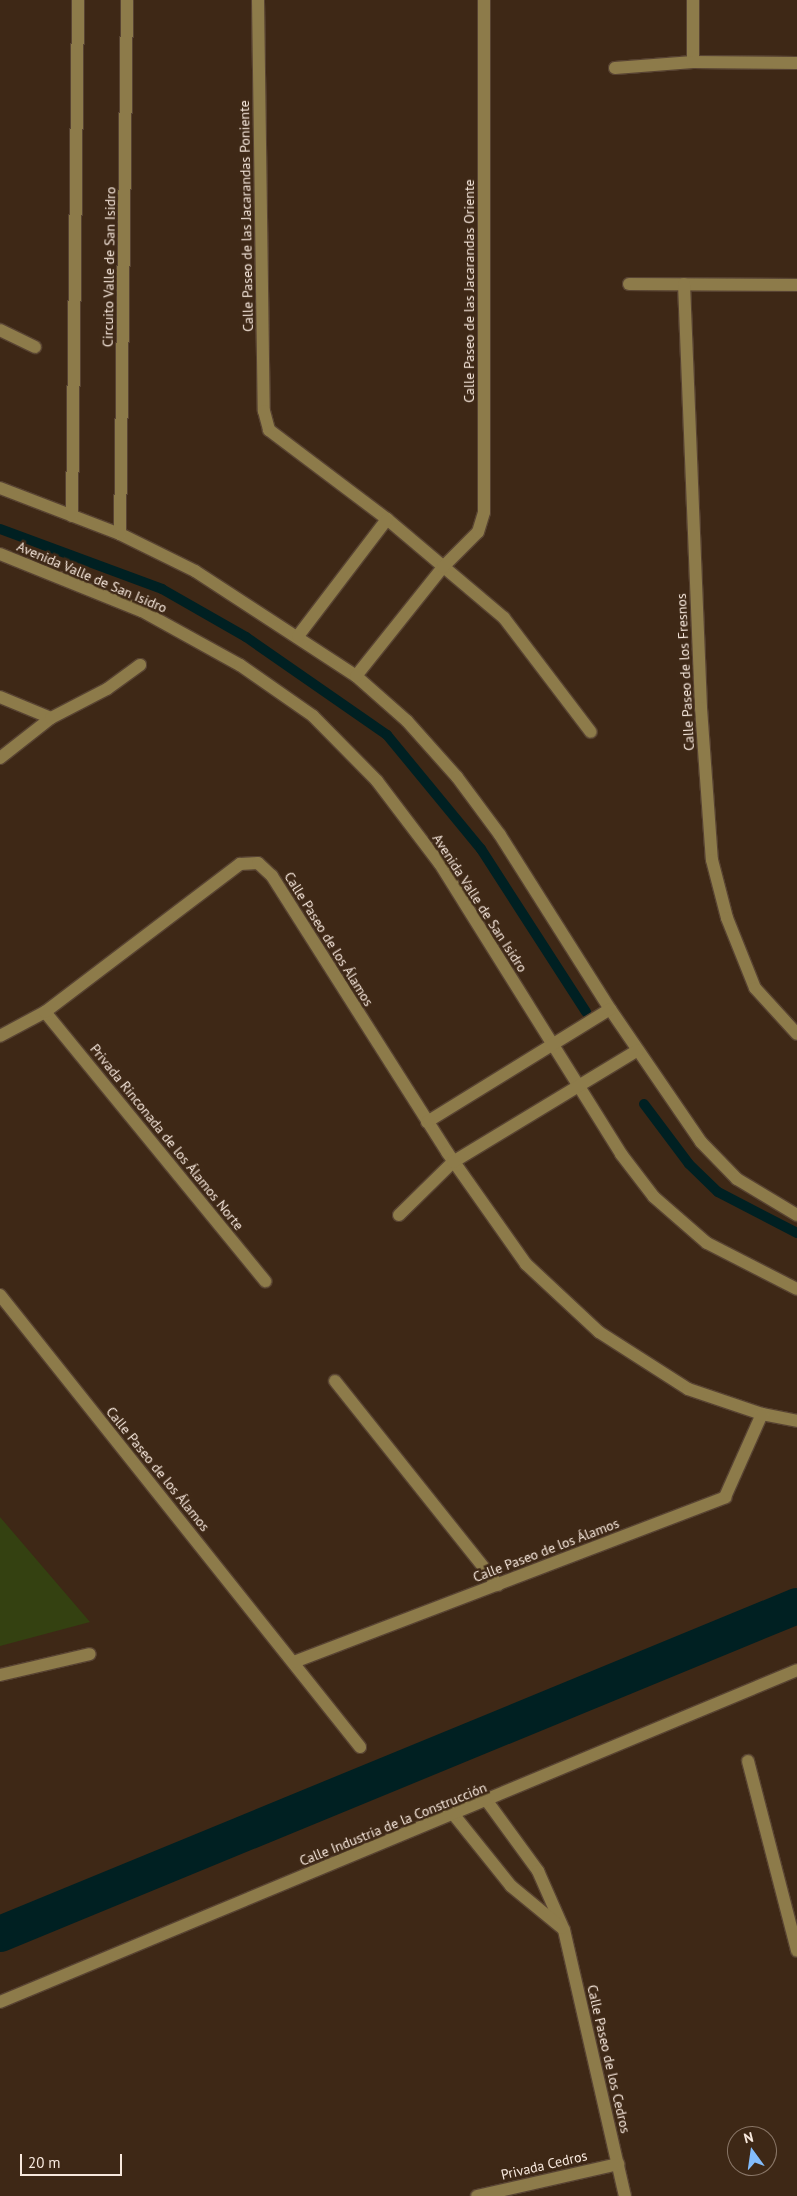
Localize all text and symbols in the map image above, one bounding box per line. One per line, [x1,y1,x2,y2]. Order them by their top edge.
street label: Calle Paseo de las Jacarandas Poniente [236,100,256,332]
street label: Calle Paseo de las Jacarandas Oriente [461,179,477,403]
street label: Circuito Valle de San Isidro [99,186,119,348]
street label: Avenida Valle de San Isidro [14,538,170,616]
street label: Calle Paseo de los Fresnos [672,593,698,751]
street label: Avenida Valle de San Isidro [429,831,531,975]
street label: Calle Paseo de los Álamos [281,869,377,1009]
street label: Privada Rinconada de los Álamos Norte [87,1040,247,1234]
street label: Calle Paseo de los Álamos [102,1403,214,1535]
street label: Calle Paseo de los Álamos [470,1514,622,1586]
street label: Calle Industria de la Construcción [297,1779,489,1869]
street label: Calle Paseo de los Cedros [584,1983,634,2135]
north arrow [727,2126,777,2176]
text: N [742,2128,755,2147]
scale bar [22,2144,125,2176]
street label: Privada Cedros [499,2147,589,2183]
text: 20 m [28,2153,61,2172]

